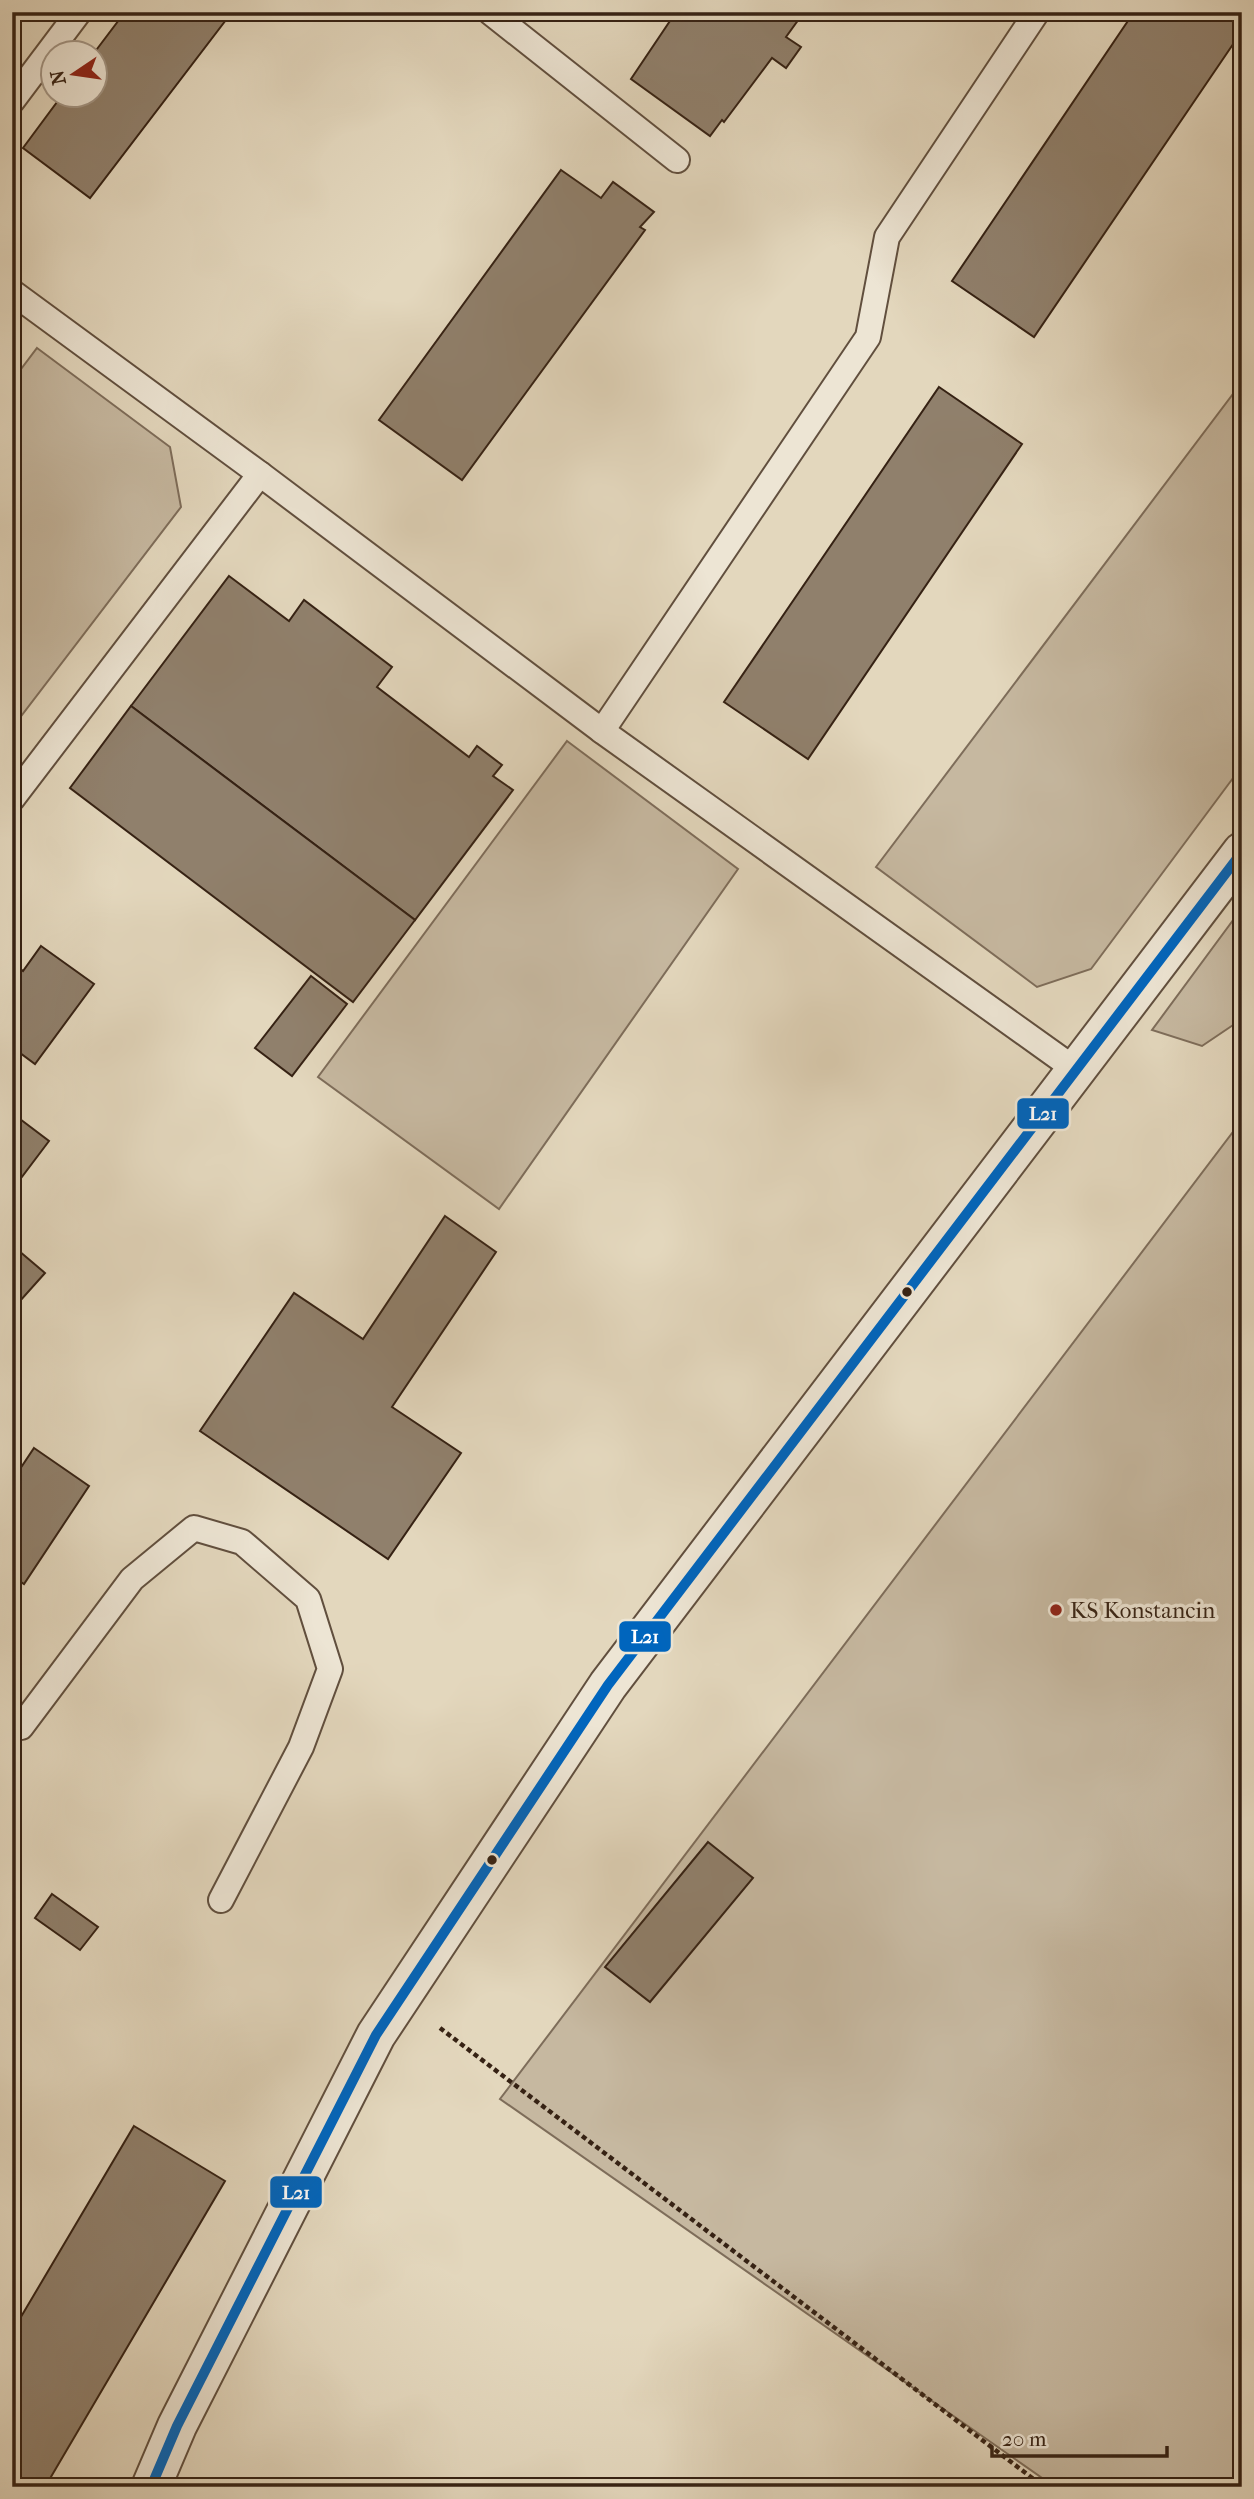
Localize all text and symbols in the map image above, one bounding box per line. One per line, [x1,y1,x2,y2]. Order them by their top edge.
north arrow [38,38,108,108]
text: N [46,68,71,87]
line badge: L21 [1016,1097,1070,1130]
text: L21 [1029,1103,1057,1125]
unlabelled marker [900,1285,914,1299]
place label: KS Konstancin [1070,1597,1216,1624]
marker: KS Konstancin [1048,1602,1064,1618]
line badge: L21 [618,1620,672,1653]
text: L21 [631,1626,659,1648]
unlabelled marker [485,1853,499,1867]
line badge: L21 [269,2175,323,2209]
text: L21 [282,2182,310,2204]
scale bar [992,2415,1166,2459]
text: 20 m [1002,2427,1047,2451]

